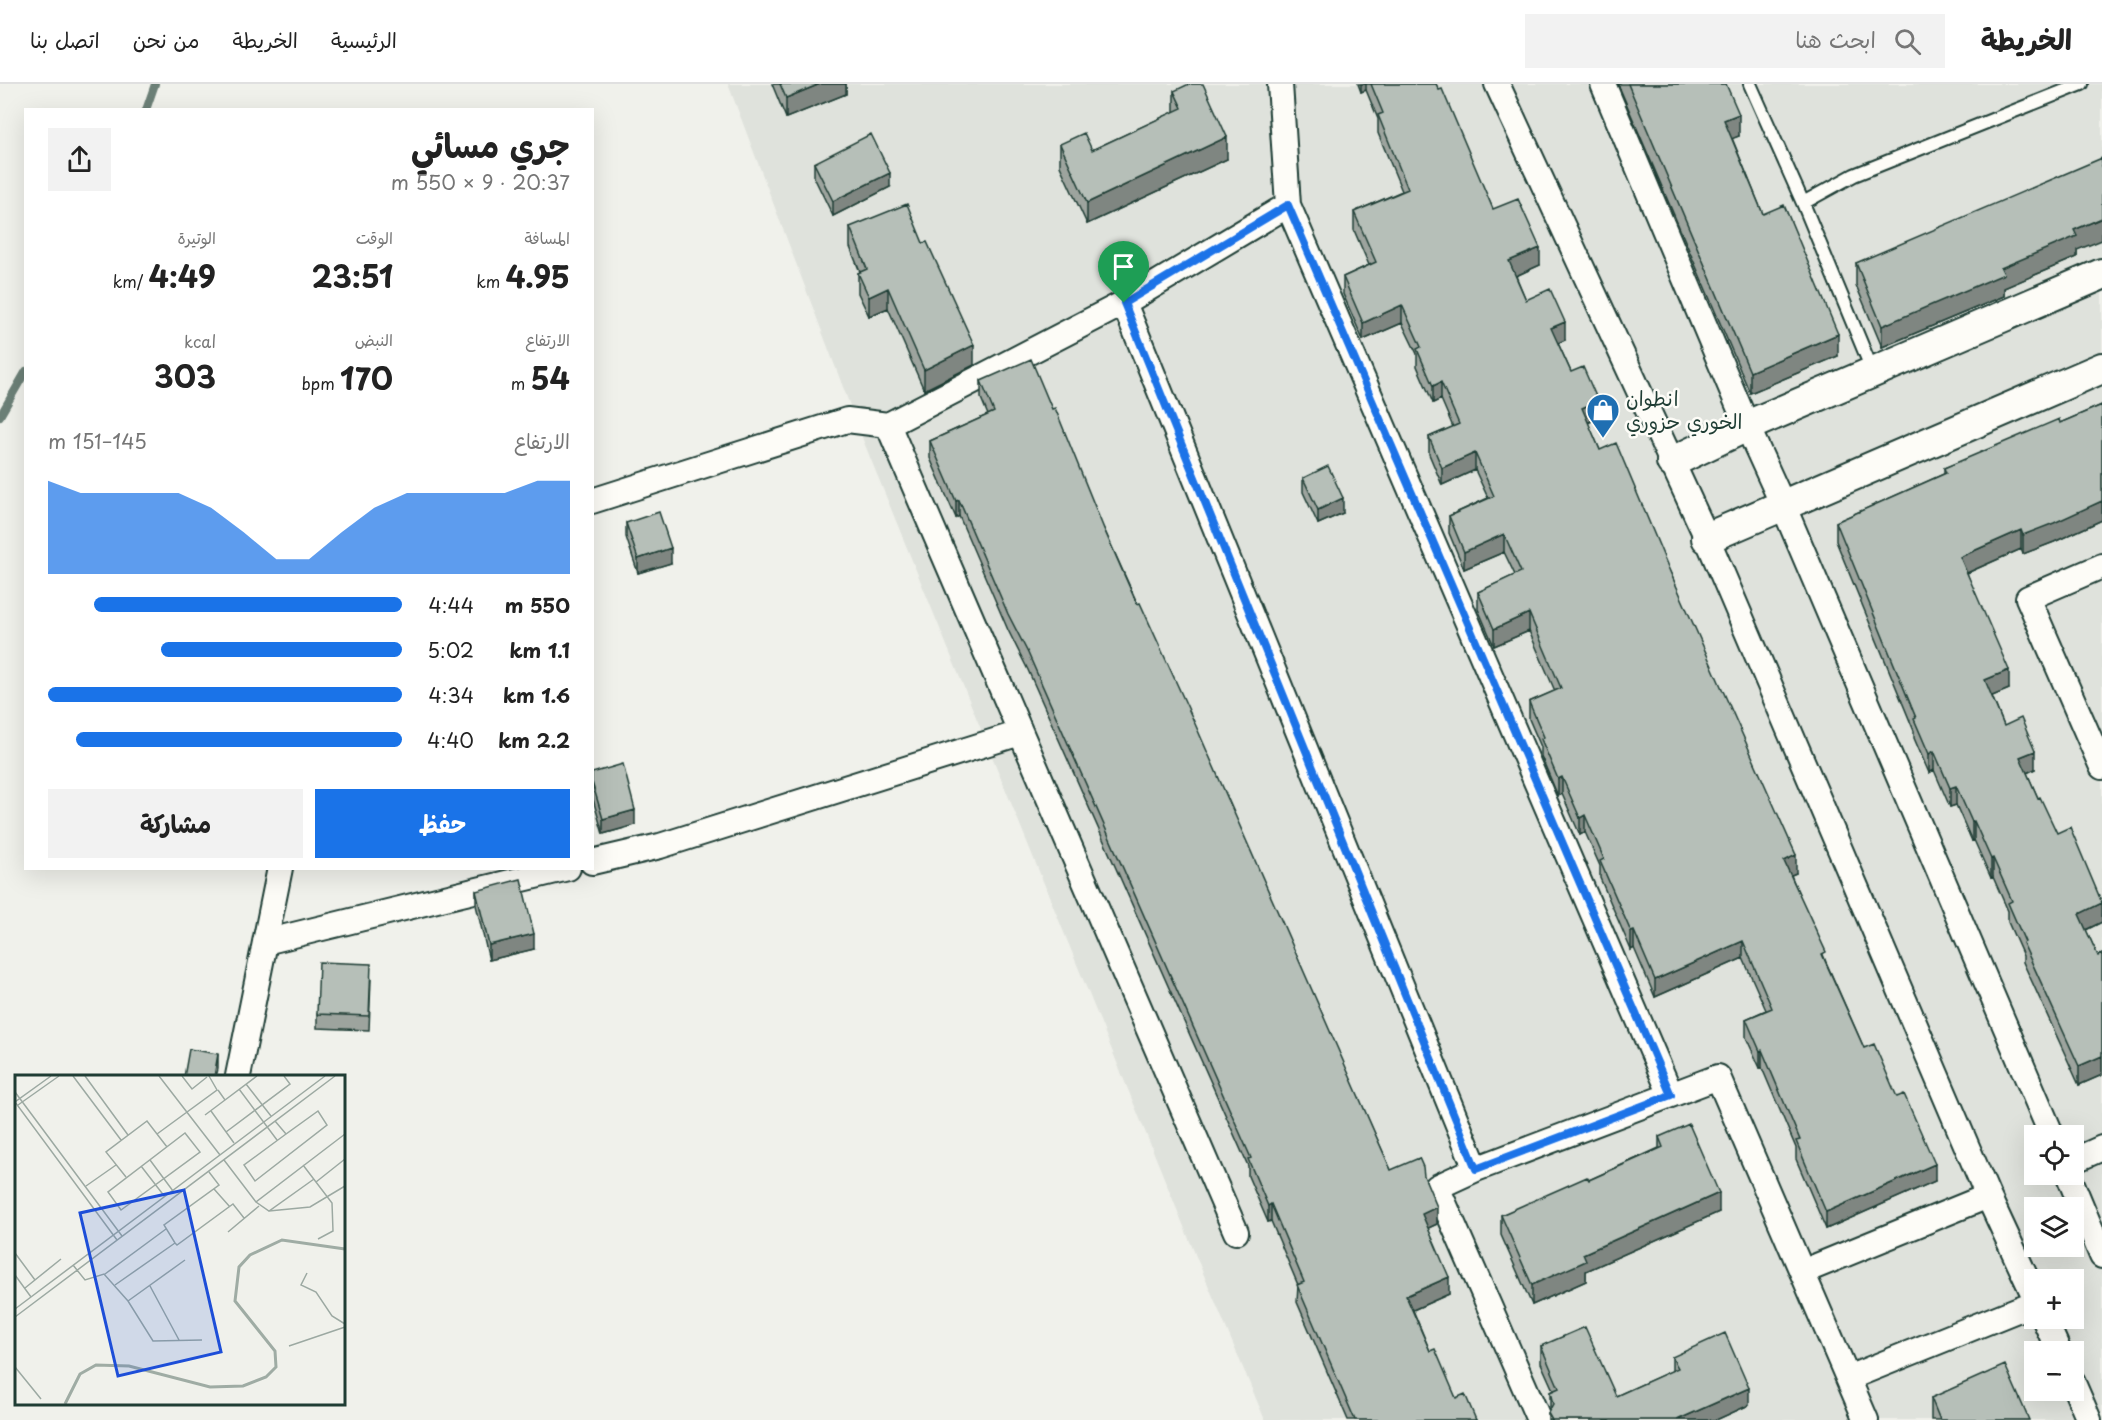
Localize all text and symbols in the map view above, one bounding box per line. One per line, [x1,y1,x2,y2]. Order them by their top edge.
search box [1525,14,1945,68]
text: الخريطة [1981,17,2072,60]
text: ابحث هنا [1795,22,1876,55]
text: اتصل بنا [30,23,100,55]
text: من نحن [133,23,199,55]
text: الخريطة [232,23,298,55]
text: الرئيسية [331,23,397,55]
icon: search [1891,25,1924,58]
text: جري مسائي [411,119,570,169]
button: share [48,128,111,191]
text: 20:37 · 9 × 550 m [391,167,570,197]
text: الوتيرة [177,225,216,249]
text: الوقت [356,225,393,249]
text: المسافة [524,225,570,249]
pin [1098,241,1149,303]
icon: arrive [1107,250,1140,283]
text: 4:49 [149,253,216,298]
text: 23:51 [312,253,393,298]
text: 4.95 [505,253,570,298]
text: /km [113,269,149,293]
text: km [476,269,505,293]
text: النبض [355,327,393,351]
text: الارتفاع [525,327,570,351]
text: kcal [184,329,216,353]
text: 303 [154,353,216,398]
text: 170 [340,355,393,400]
text: 54 [530,355,570,400]
text: bpm [301,371,340,395]
text: m [511,371,530,395]
place label: انطوان الخوري حزوري [1626,383,1743,437]
shop icon: انطوان الخوري حزوري [1585,392,1621,439]
text: 145–151 m [48,426,147,456]
text: الارتفاع [514,426,570,456]
text: 4:44 [429,590,474,620]
text: 550 m [505,590,570,620]
text: 5:02 [427,635,474,665]
text: 1.1 km [509,635,570,665]
text: 4:34 [429,680,474,710]
text: 1.6 km [503,680,570,710]
text: 4:40 [427,725,474,755]
text: 2.2 km [498,725,570,755]
button: مشاركة [48,789,303,858]
button: حفظ [315,789,570,858]
inset map [15,1075,345,1405]
map controls [2024,1125,2084,1401]
button: locate [2024,1125,2084,1185]
button: layers [2024,1197,2084,1257]
button: + [2024,1269,2084,1329]
button: − [2024,1341,2084,1401]

